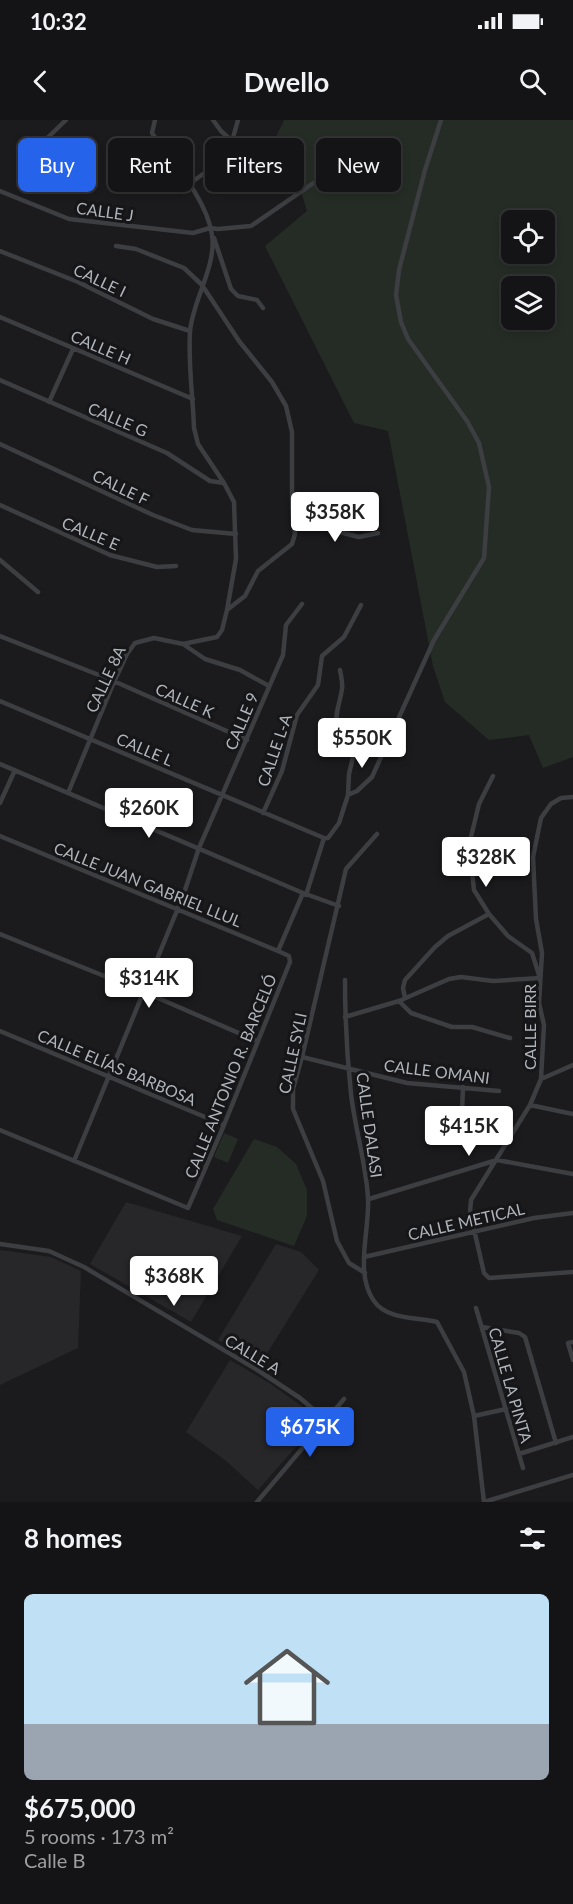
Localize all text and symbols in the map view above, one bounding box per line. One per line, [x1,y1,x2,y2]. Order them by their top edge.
text: 10:32 [30,8,87,35]
icon: back [24,65,57,98]
text: Dwello [244,65,329,98]
icon: search [516,65,549,98]
chip: Buy [18,138,96,192]
chip: Rent [108,138,193,192]
chip: Filters [205,138,304,192]
chip: New [316,138,401,192]
street label: CALLE J [75,198,135,224]
map controls [501,210,555,330]
button: locate [501,210,555,264]
street label: CALLE I [71,260,129,300]
button: layers [501,276,555,330]
street label: CALLE H [68,326,134,368]
street label: CALLE G [85,398,151,440]
street label: CALLE F [90,465,152,509]
pin: $358K [293,492,377,543]
text: $358K [305,499,365,523]
street label: CALLE E [59,512,123,554]
street label: CALLE 8A [81,642,129,715]
street label: CALLE K [153,679,217,721]
street label: CALLE 9 [220,689,262,753]
street label: CALLE L-A [253,711,295,789]
pin: $550K [320,718,404,769]
text: $550K [332,725,392,749]
street label: CALLE L [114,729,176,769]
pin: $260K [107,788,191,839]
text: $260K [119,795,179,819]
pin: $328K [444,837,528,888]
street label: CALLE JUAN GABRIEL LLUL [51,838,245,930]
text: $328K [456,844,516,868]
pin: $314K [107,958,191,1009]
text: $314K [119,965,179,989]
street label: CALLE ANTONIO R. BARCELÓ [180,971,280,1181]
street label: CALLE BIRR [520,984,539,1070]
street label: CALLE SYLI [274,1011,310,1095]
street label: CALLE ELÍAS BARBOSA [35,1025,199,1109]
street label: CALLE OMANI [383,1055,491,1087]
street label: CALLE DALASI [353,1071,387,1179]
pin: $415K [427,1106,511,1157]
text: $415K [439,1113,499,1137]
street label: CALLE METICAL [406,1198,526,1244]
pin: $368K [132,1256,216,1307]
text: $368K [144,1263,204,1287]
street label: CALLE LA PINTA [485,1325,537,1445]
street label: CALLE A [222,1330,284,1378]
pin: $675K [268,1407,352,1458]
text: $675K [280,1414,340,1438]
text: 8 homes [24,1522,122,1554]
icon: filters [516,1522,549,1555]
icon: home [233,1633,341,1741]
text: $675,000 [24,1792,136,1824]
text: 5 rooms · 173 m² [24,1824,174,1848]
text: Calle B [24,1848,85,1872]

